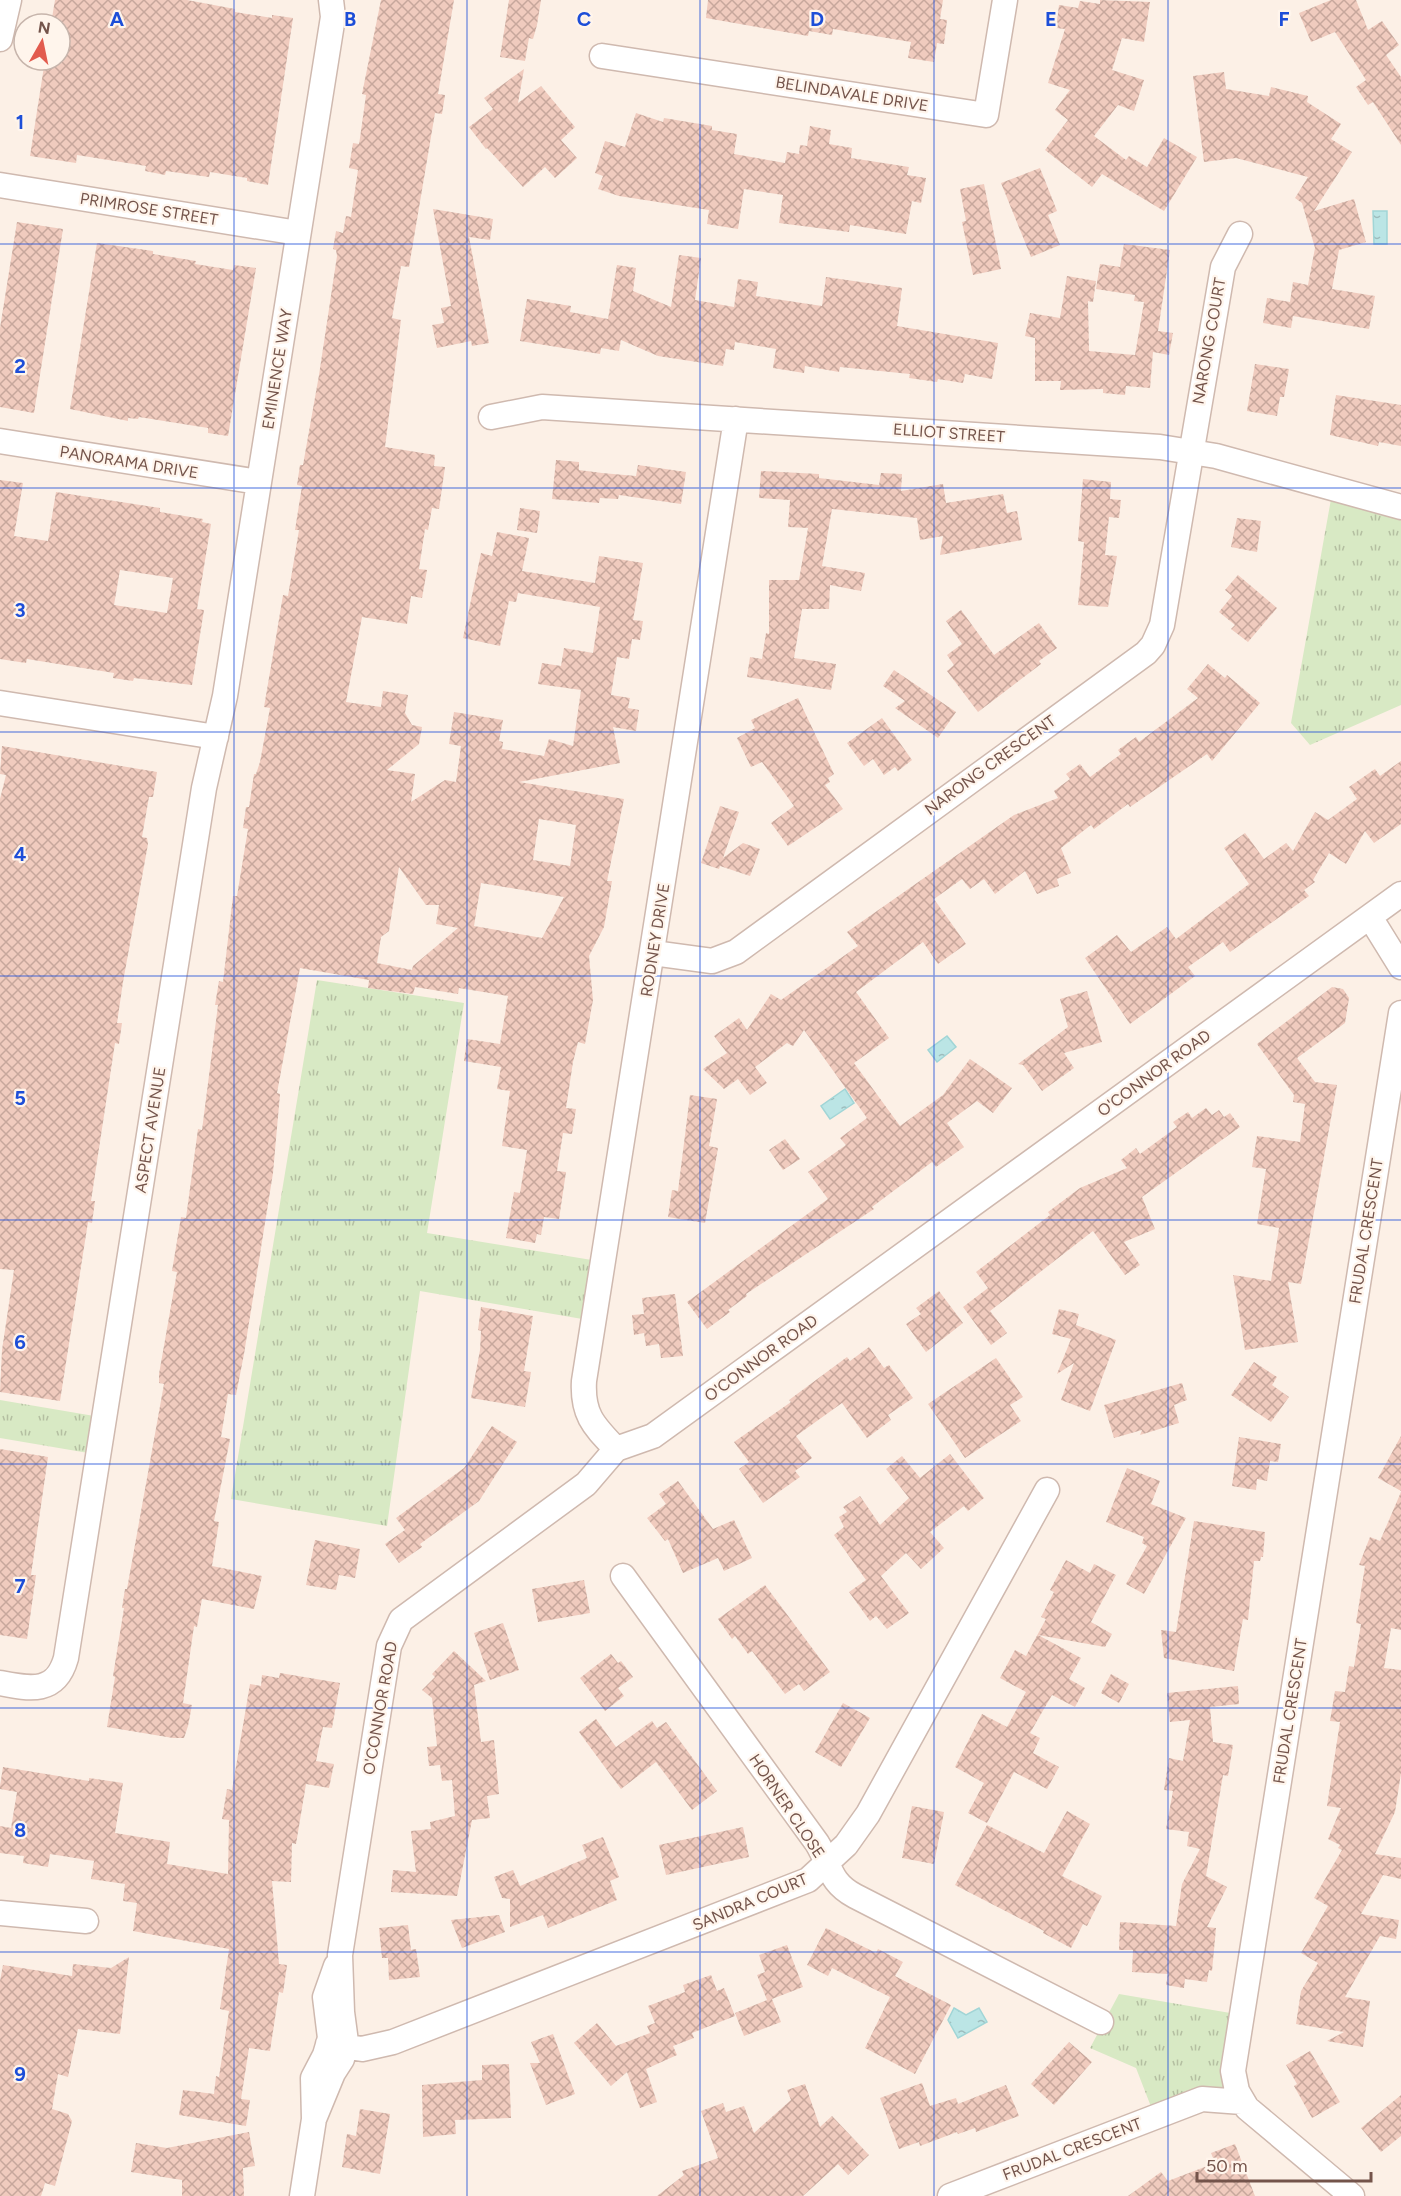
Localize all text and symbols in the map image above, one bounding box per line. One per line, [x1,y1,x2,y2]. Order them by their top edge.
text: A [110,7,125,31]
text: B [344,7,356,31]
text: C [577,7,591,31]
text: D [810,7,824,31]
text: E [1045,7,1057,31]
text: F [1278,7,1290,31]
north arrow [12,12,72,72]
text: N [37,17,52,38]
street label: BELINDAVALE DRIVE [774,73,930,115]
text: 1 [16,110,24,134]
street label: PRIMROSE STREET [79,189,219,229]
street label: NARONG COURT [1189,276,1230,406]
street label: EMINENCE WAY [258,307,296,431]
text: 2 [14,354,26,378]
street label: ELLIOT STREET [892,420,1006,446]
street label: PANORAMA DRIVE [58,442,200,482]
text: 3 [14,598,26,622]
street label: NARONG CRESCENT [921,711,1059,819]
text: 4 [14,842,27,866]
street label: RODNEY DRIVE [637,882,673,998]
street label: O'CONNOR ROAD [1094,1026,1214,1120]
street label: ASPECT AVENUE [131,1066,169,1194]
text: 5 [14,1086,26,1110]
street label: FRUDAL CRESCENT [1345,1157,1387,1305]
street label: O'CONNOR ROAD [701,1311,821,1405]
text: 6 [14,1330,26,1354]
text: 7 [14,1574,26,1598]
street label: FRUDAL CRESCENT [1269,1637,1311,1785]
street label: O'CONNOR ROAD [359,1640,401,1776]
street label: HORNER CLOSE [745,1750,829,1862]
text: 8 [14,1818,26,1842]
street label: SANDRA COURT [690,1869,810,1935]
text: 9 [14,2062,26,2086]
street label: FRUDAL CRESCENT [1000,2114,1144,2184]
scale bar [1197,2145,1371,2183]
text: 50 m [1206,2155,1248,2177]

